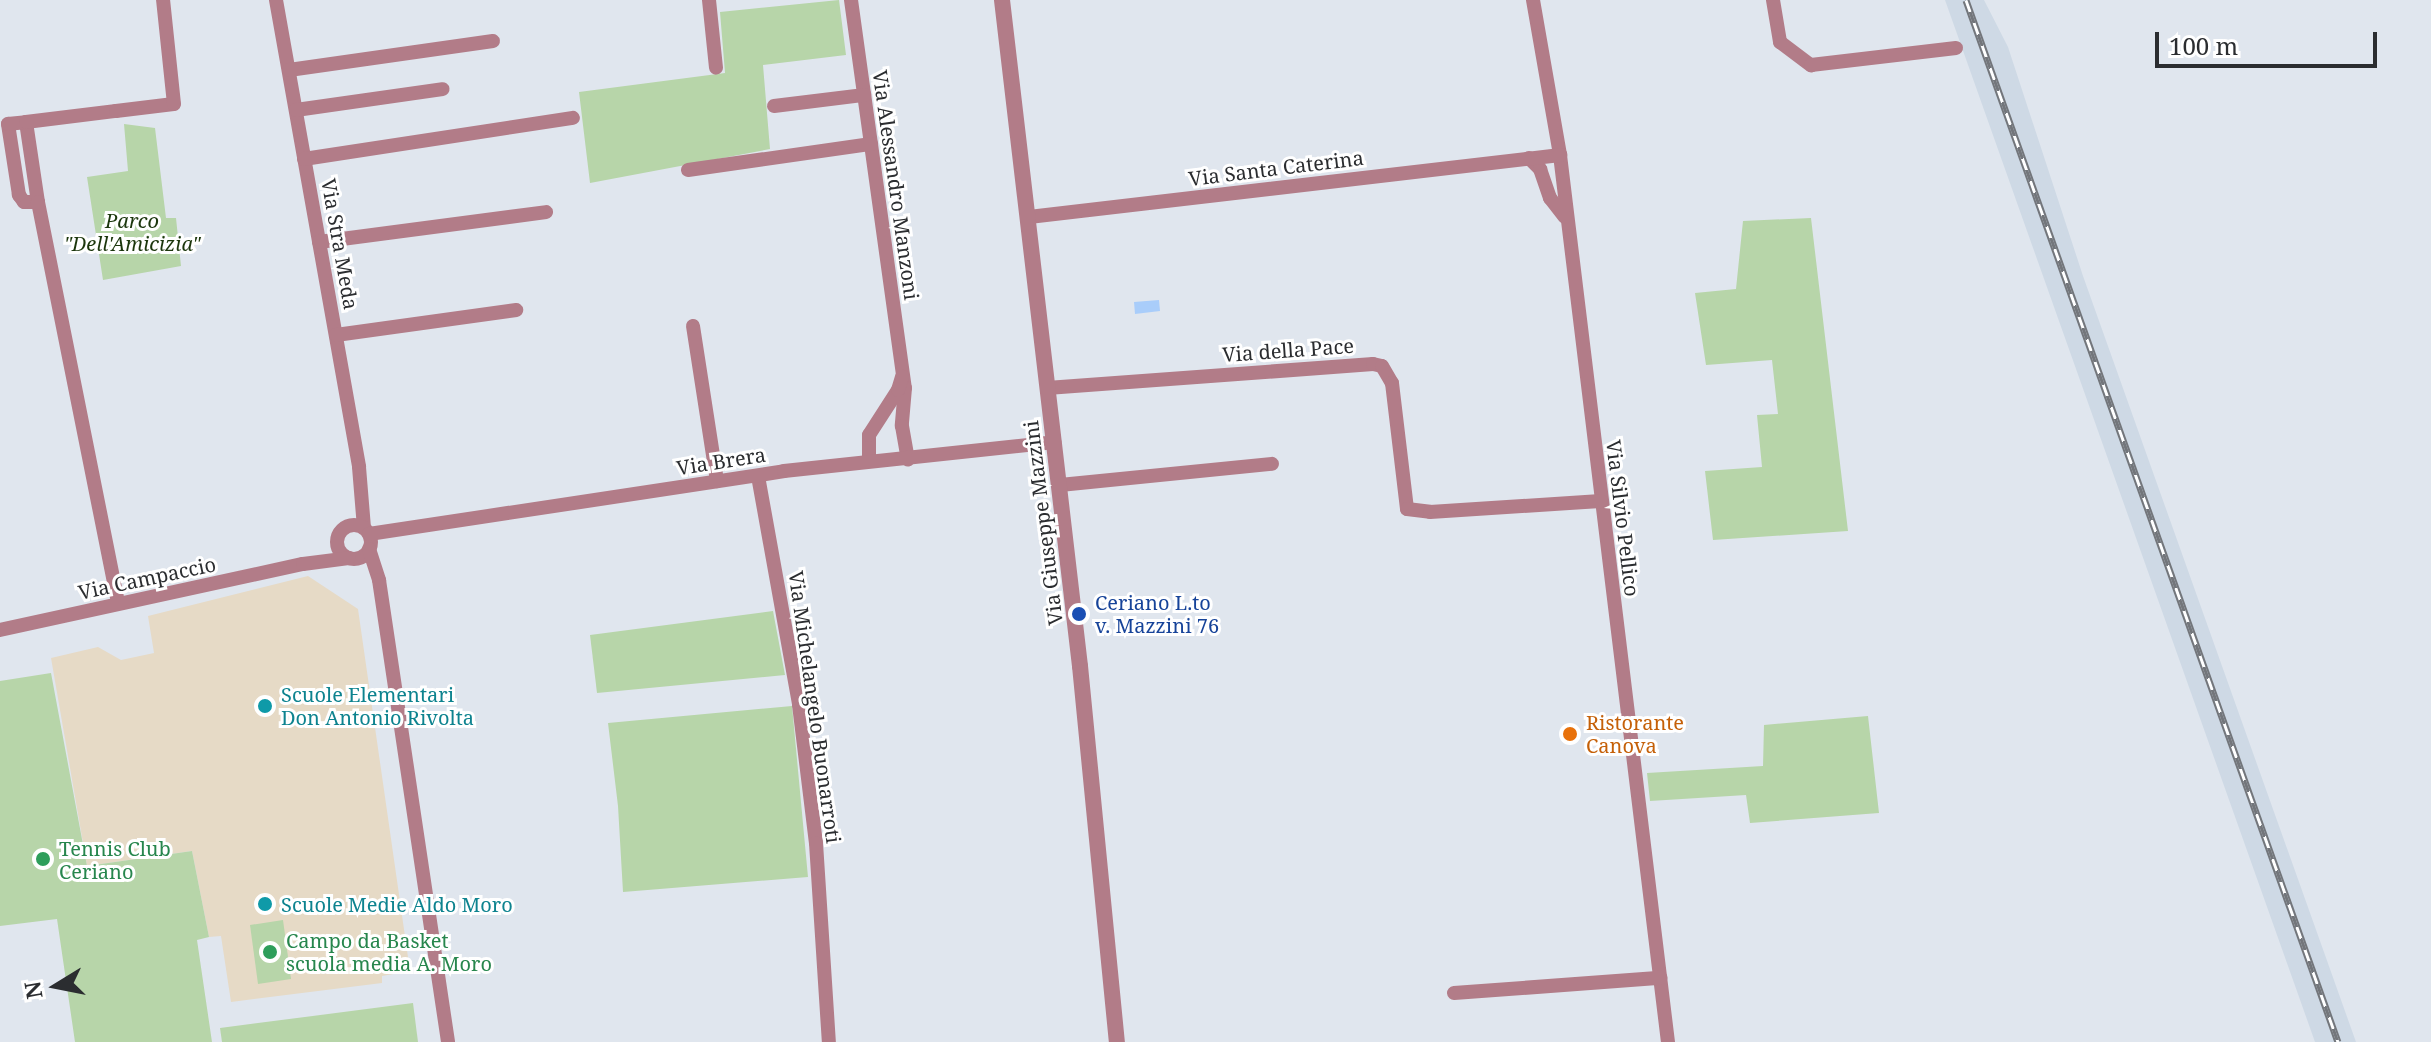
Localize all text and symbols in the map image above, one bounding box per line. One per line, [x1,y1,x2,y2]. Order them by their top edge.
scale bar [2159,16,2381,66]
text: 100 m [2169,29,2238,62]
street label: Via Alessandro Manzoni [868,68,924,302]
street label: Via Santa Caterina [1187,145,1365,191]
street label: Via Stra Meda [317,177,363,311]
park label: Parco "Dell'Amicizia" [64,209,200,256]
street label: Via della Pace [1221,333,1355,367]
street label: Via Giuseppe Mazzini [1019,419,1067,627]
street label: Via Silvio Pellico [1601,438,1645,598]
street label: Via Brera [675,442,767,480]
street label: Via Campaccio [76,552,218,604]
street label: Via Michelangelo Buonarroti [784,569,846,845]
place label: Ceriano L.to v. Mazzini 76 [1095,590,1219,637]
marker: Ceriano L.to v. Mazzini 76 [1070,605,1088,623]
place label: Scuole Elementari Don Antonio Rivolta [281,682,474,729]
marker: Scuole Elementari Don Antonio Rivolta [256,697,274,715]
place label: Ristorante Canova [1586,710,1684,757]
marker: Ristorante Canova [1561,725,1579,743]
place label: Tennis Club Ceriano [59,836,171,883]
marker: Tennis Club Ceriano [34,850,52,868]
place label: Scuole Medie Aldo Moro [281,892,513,916]
marker: Scuole Medie Aldo Moro [256,895,274,913]
place label: Campo da Basket scuola media A. Moro [286,928,492,975]
marker: Campo da Basket scuola media A. Moro [261,943,279,961]
north arrow [16,946,96,1026]
text: N [16,979,49,1001]

